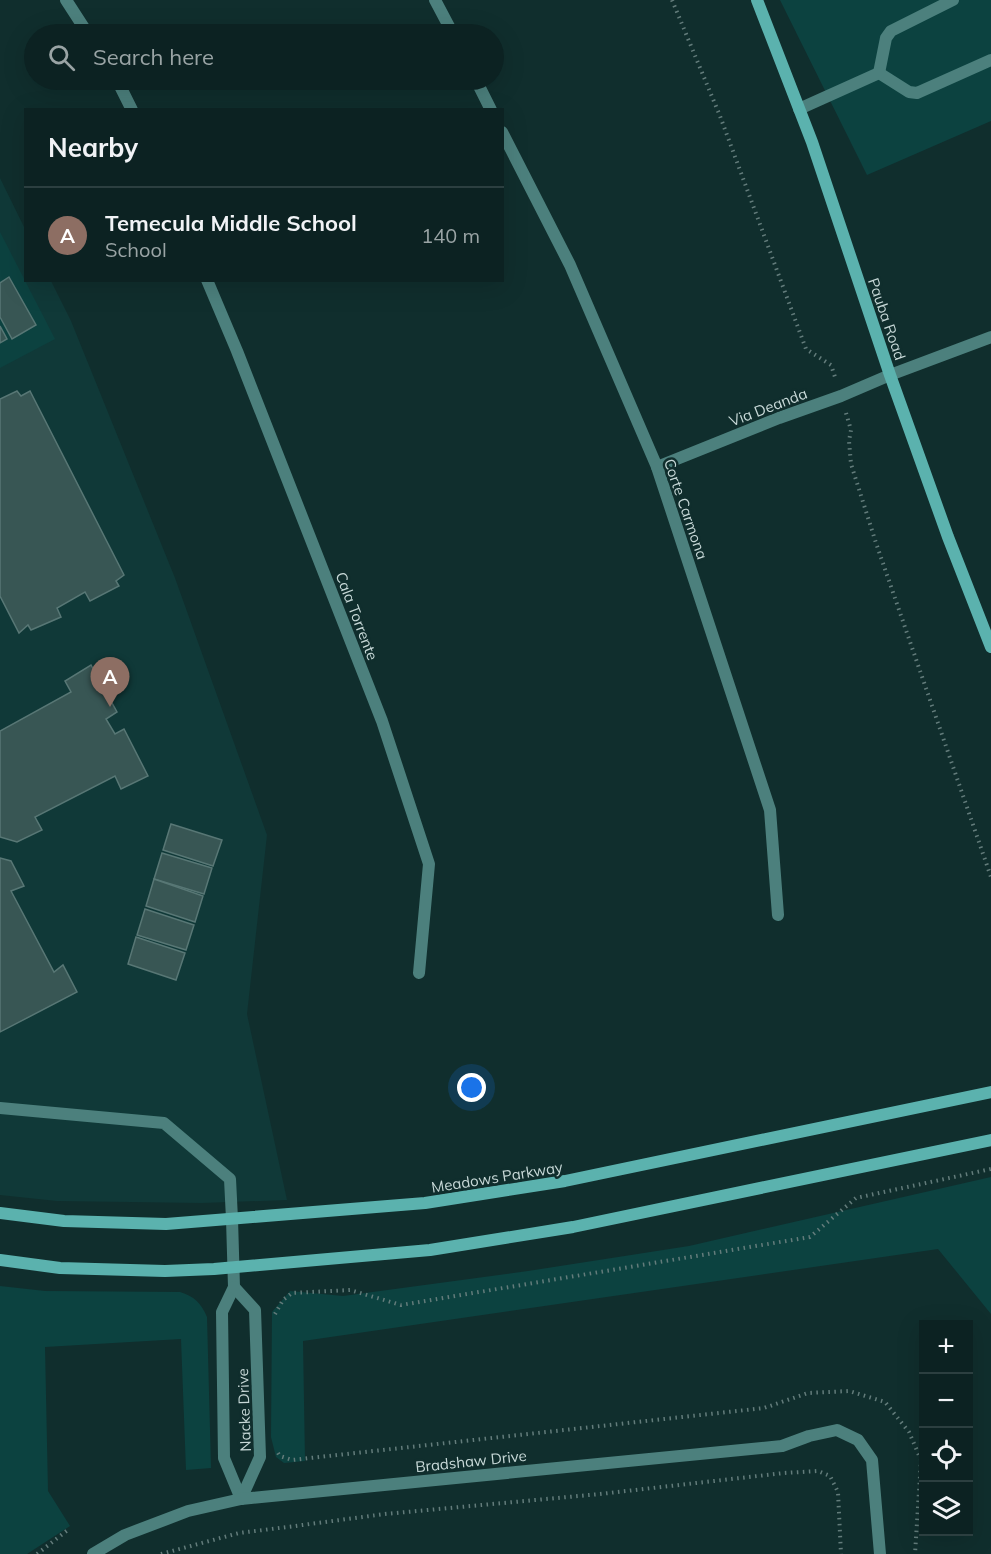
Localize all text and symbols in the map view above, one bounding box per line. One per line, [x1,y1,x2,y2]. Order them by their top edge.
search box [24,24,504,90]
icon: search [45,41,78,74]
text: Search here [93,43,214,71]
text: Nearby [48,131,138,164]
text: Temecula Middle School [105,209,357,237]
text: A [60,223,75,248]
text: 140 m [421,223,480,248]
text: School [105,237,167,262]
street label: Pauba Road [864,275,910,363]
street label: Via Deanda [726,383,810,431]
street label: Corte Carmona [660,456,712,562]
street label: Cala Torrente [331,569,383,663]
pin: A [90,658,130,707]
your location [457,1073,486,1102]
street label: Meadows Parkway [430,1157,564,1197]
map controls [919,1320,973,1536]
button: + [919,1320,973,1374]
street label: Nacke Drive [233,1368,255,1452]
button: − [919,1374,973,1428]
button: locate [919,1428,973,1482]
street label: Bradshaw Drive [414,1446,528,1476]
button: layers [919,1482,973,1536]

